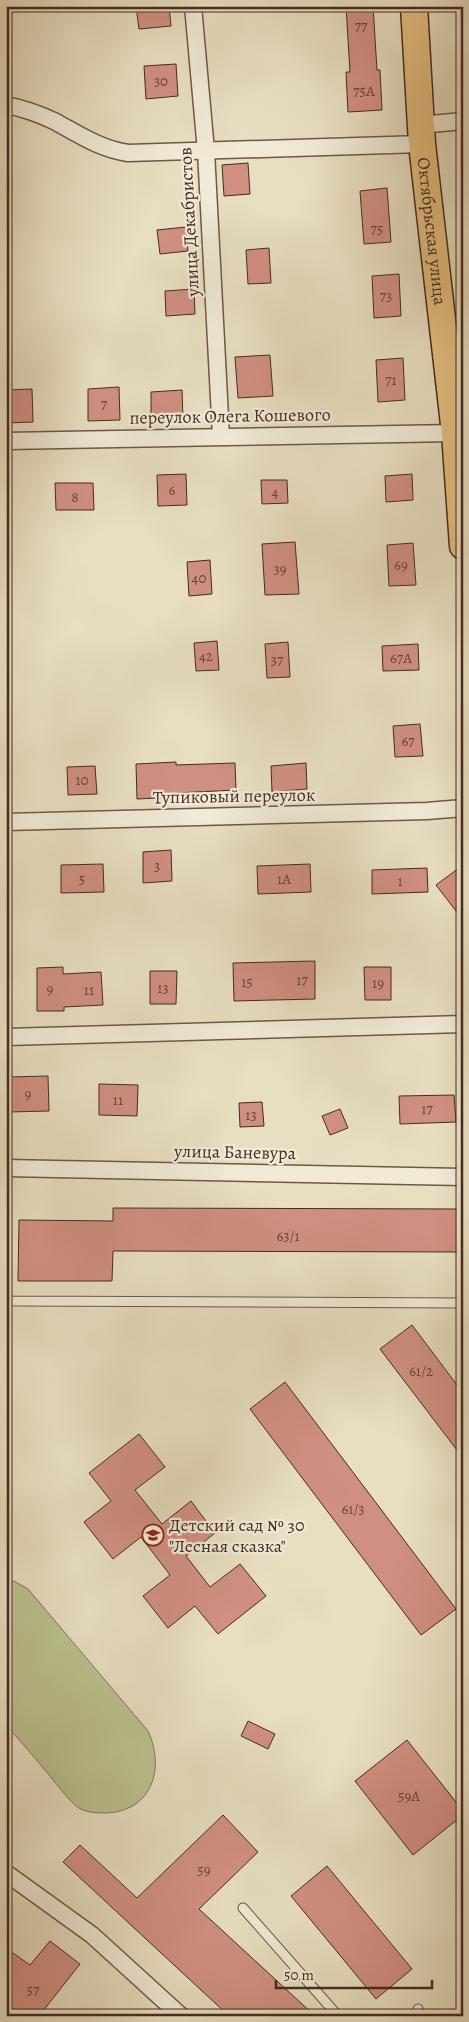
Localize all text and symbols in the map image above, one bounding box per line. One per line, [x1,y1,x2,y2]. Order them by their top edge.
house number: 77 [355,16,368,36]
house number: 30 [154,71,168,91]
house number: 75А [353,81,375,101]
street label: улица Декабристов [173,147,205,298]
street label: Октябрьская улица [412,156,452,307]
house number: 75 [371,219,383,239]
house number: 73 [380,286,392,306]
house number: 71 [385,370,397,390]
house number: 7 [101,394,108,414]
street label: переулок Олега Кошевого [129,402,331,430]
house number: 6 [169,480,176,500]
house number: 4 [272,482,279,502]
house number: 8 [71,487,79,507]
house number: 69 [394,555,408,575]
house number: 39 [273,559,287,579]
house number: 40 [192,568,206,588]
house number: 42 [199,646,213,666]
house number: 67А [390,648,412,668]
house number: 37 [271,650,284,670]
house number: 67 [401,731,415,751]
house number: 10 [75,770,89,790]
street label: Тупиковый переулок [153,783,315,809]
house number: 3 [154,856,160,876]
house number: 5 [79,869,85,889]
house number: 1А [277,869,291,889]
house number: 1 [397,871,403,891]
house number: 17 [296,970,308,990]
house number: 15 [241,972,253,992]
house number: 19 [372,973,384,993]
house number: 13 [157,978,169,998]
house number: 9 [47,979,54,999]
house number: 11 [84,980,94,1000]
house number: 9 [25,1084,32,1104]
house number: 11 [113,1090,123,1110]
house number: 17 [421,1099,433,1119]
house number: 13 [245,1105,257,1125]
street label: улица Баневура [173,1139,297,1165]
house number: 63/1 [276,1226,300,1246]
house number: 61/2 [409,1361,433,1381]
house number: 61/3 [341,1499,365,1519]
place label: Детский сад № 30 "Лесная сказка" [169,1513,305,1558]
school or university icon: Детский сад № 30 "Лесная сказка" [141,1523,165,1547]
house number: 59А [398,1786,420,1806]
house number: 59 [197,1860,211,1880]
scale bar [276,1957,433,1989]
text: 50 m [284,1965,314,1985]
house number: 57 [27,1980,40,2000]

